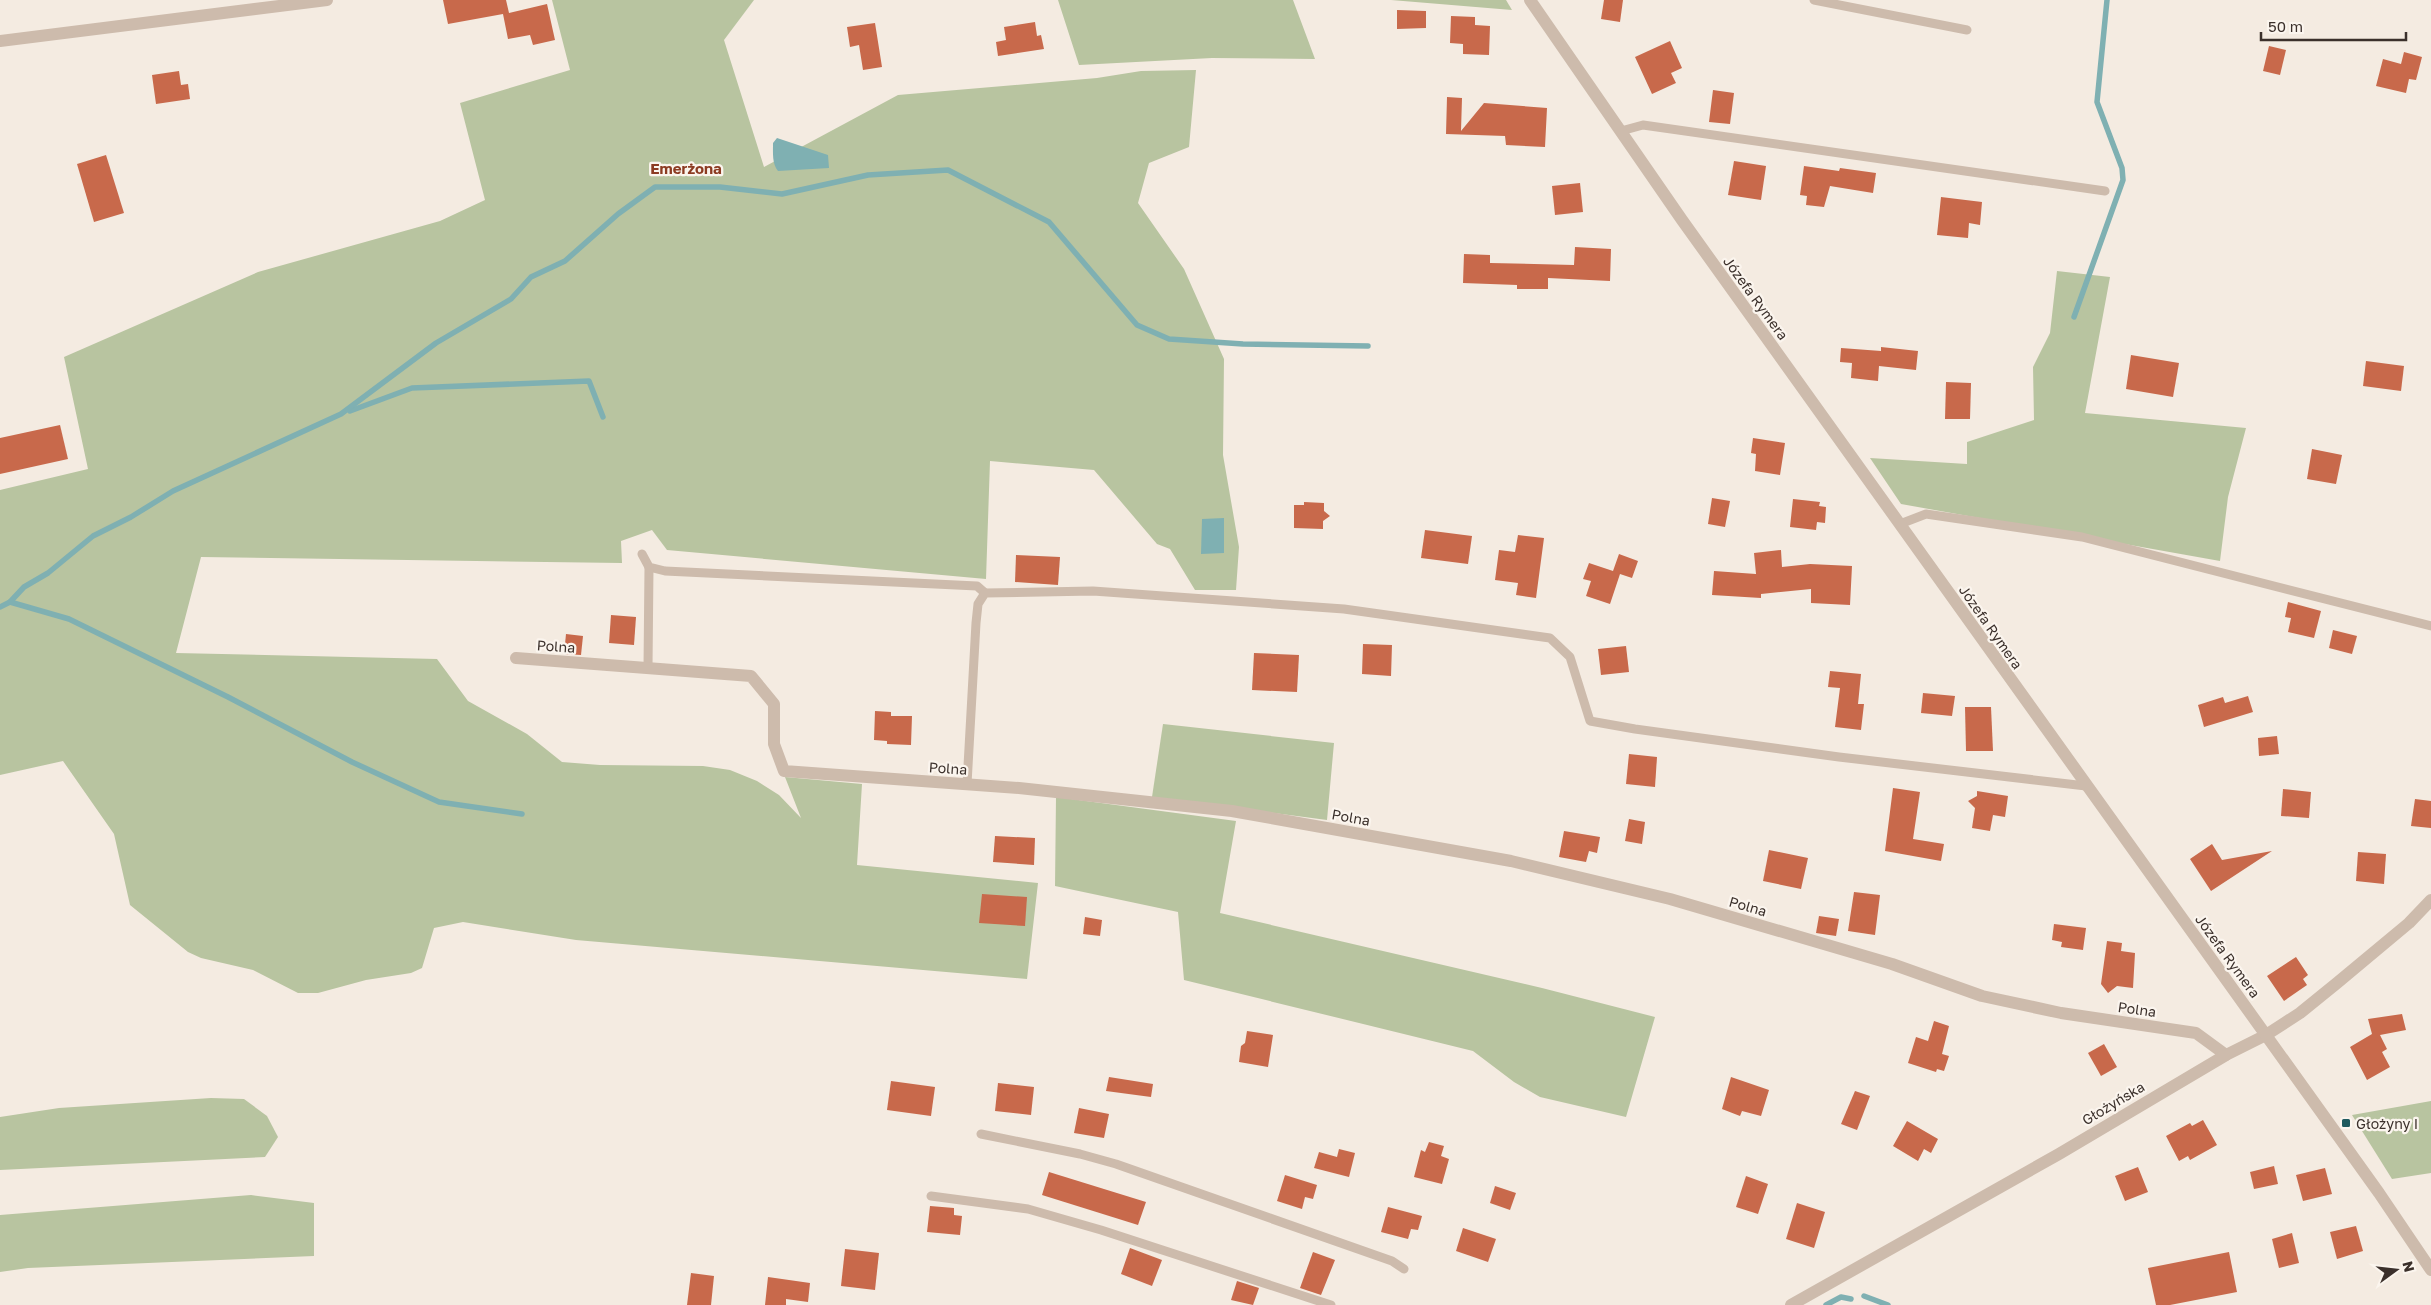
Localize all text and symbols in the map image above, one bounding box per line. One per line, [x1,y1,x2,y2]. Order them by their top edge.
scale bar [2261,10,2406,42]
text: 50 m [2268,17,2303,35]
district label: Emerżona [650,159,722,177]
street label: Józefa Rymera [1720,253,1792,343]
street label: Józefa Rymera [1956,582,2026,672]
street label: Polna [536,636,576,656]
street label: Polna [928,758,968,778]
street label: Polna [1331,805,1371,829]
street label: Polna [1727,893,1769,919]
street label: Józefa Rymera [2192,911,2264,1001]
street label: Polna [2117,998,2157,1020]
street label: Głożyńska [2079,1078,2147,1128]
place label: Głożyny I [2356,1115,2418,1132]
marker: Głożyny I [2340,1117,2352,1129]
north arrow [2371,1245,2421,1295]
text: N [2399,1259,2419,1274]

